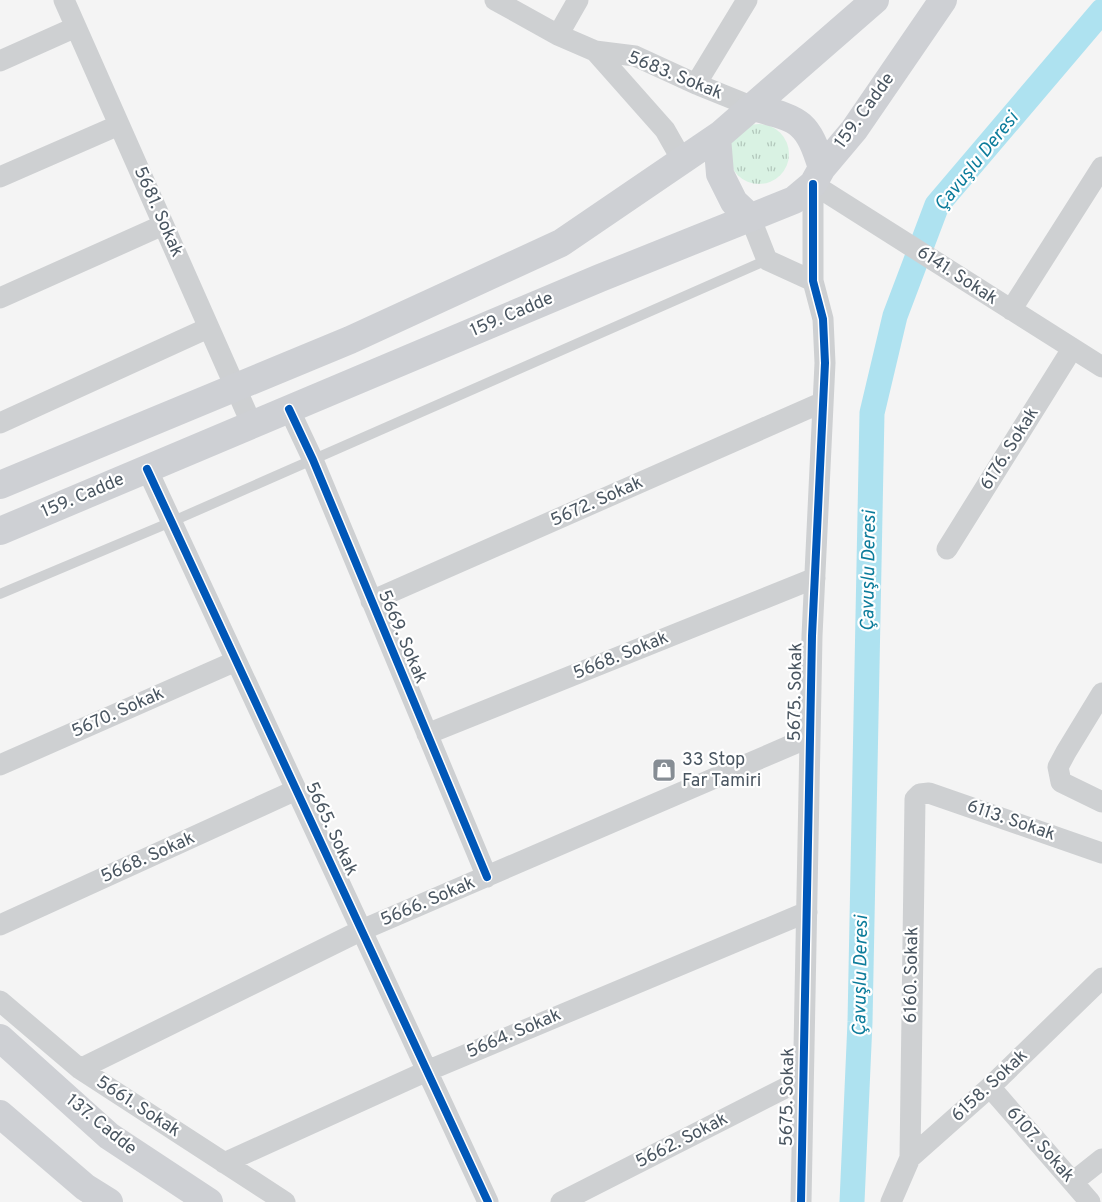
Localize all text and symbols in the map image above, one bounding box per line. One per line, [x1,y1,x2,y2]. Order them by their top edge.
street label: 5683. Sokak [624,46,726,106]
street label: 159. Cadde [830,69,900,153]
water label: Çavuşlu Deresi [930,106,1025,216]
street label: 5681. Sokak [128,163,188,261]
street label: 6141. Sokak [912,241,1002,311]
street label: 159. Cadde [467,287,557,343]
street label: 6176. Sokak [975,403,1045,495]
street label: 159. Cadde [38,468,128,524]
street label: 5672. Sokak [547,471,647,533]
water label: Çavuşlu Deresi [856,509,882,632]
street label: 5669. Sokak [372,587,432,687]
street label: 5668. Sokak [570,627,672,685]
street label: 5675. Sokak [784,642,808,742]
street label: 5670. Sokak [68,682,168,744]
place label: 33 Stop Far Tamiri [682,749,761,793]
shop icon: 33 Stop Far Tamiri [651,757,677,783]
street label: 5665. Sokak [299,778,363,880]
street label: 6113. Sokak [964,795,1058,847]
street label: 5668. Sokak [97,827,199,889]
street label: 5666. Sokak [377,872,479,932]
water label: Çavuşlu Deresi [848,914,874,1037]
street label: 6160. Sokak [900,926,924,1024]
street label: 5664. Sokak [463,1004,565,1064]
street label: 6158. Sokak [947,1045,1033,1127]
street label: 5675. Sokak [776,1047,800,1147]
street label: 5661. Sokak [91,1071,185,1143]
street label: 137. Cadde [61,1089,141,1161]
street label: 6107. Sokak [1001,1102,1079,1188]
street label: 5662. Sokak [632,1108,732,1174]

